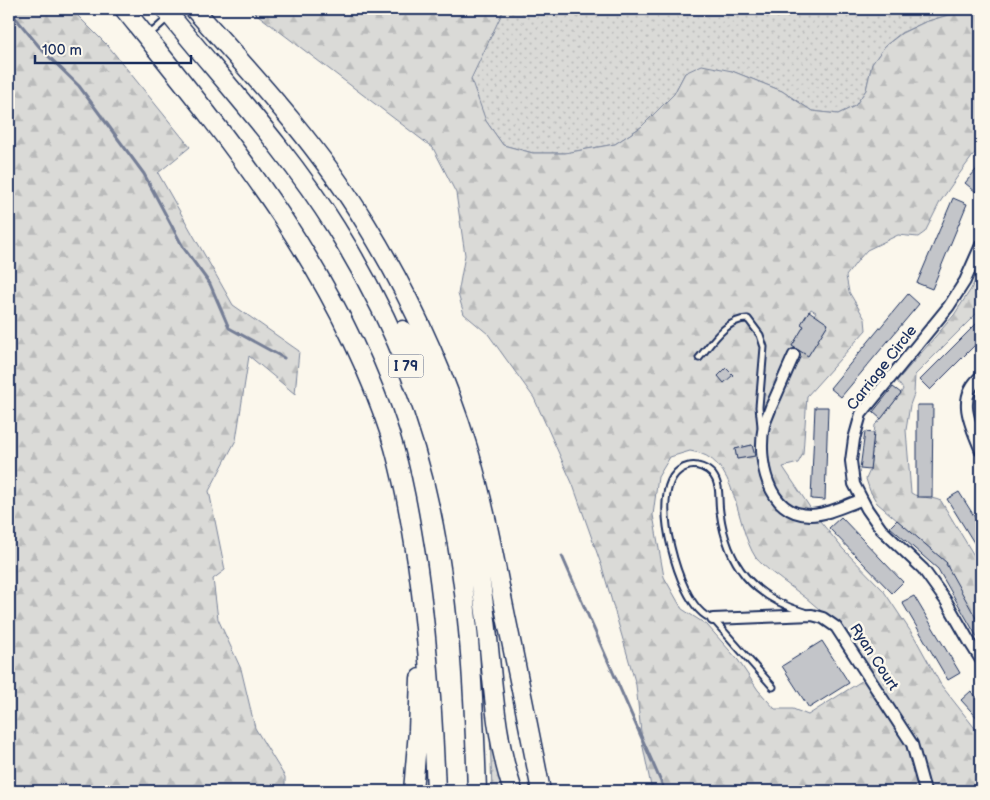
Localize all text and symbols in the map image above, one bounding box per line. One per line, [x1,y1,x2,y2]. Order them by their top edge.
scale bar [35,32,191,64]
text: 100 m [42,41,82,60]
street label: Carriage Circle [843,321,921,414]
road number: I 79 [388,354,424,378]
street label: Ryan Court [845,620,903,694]

